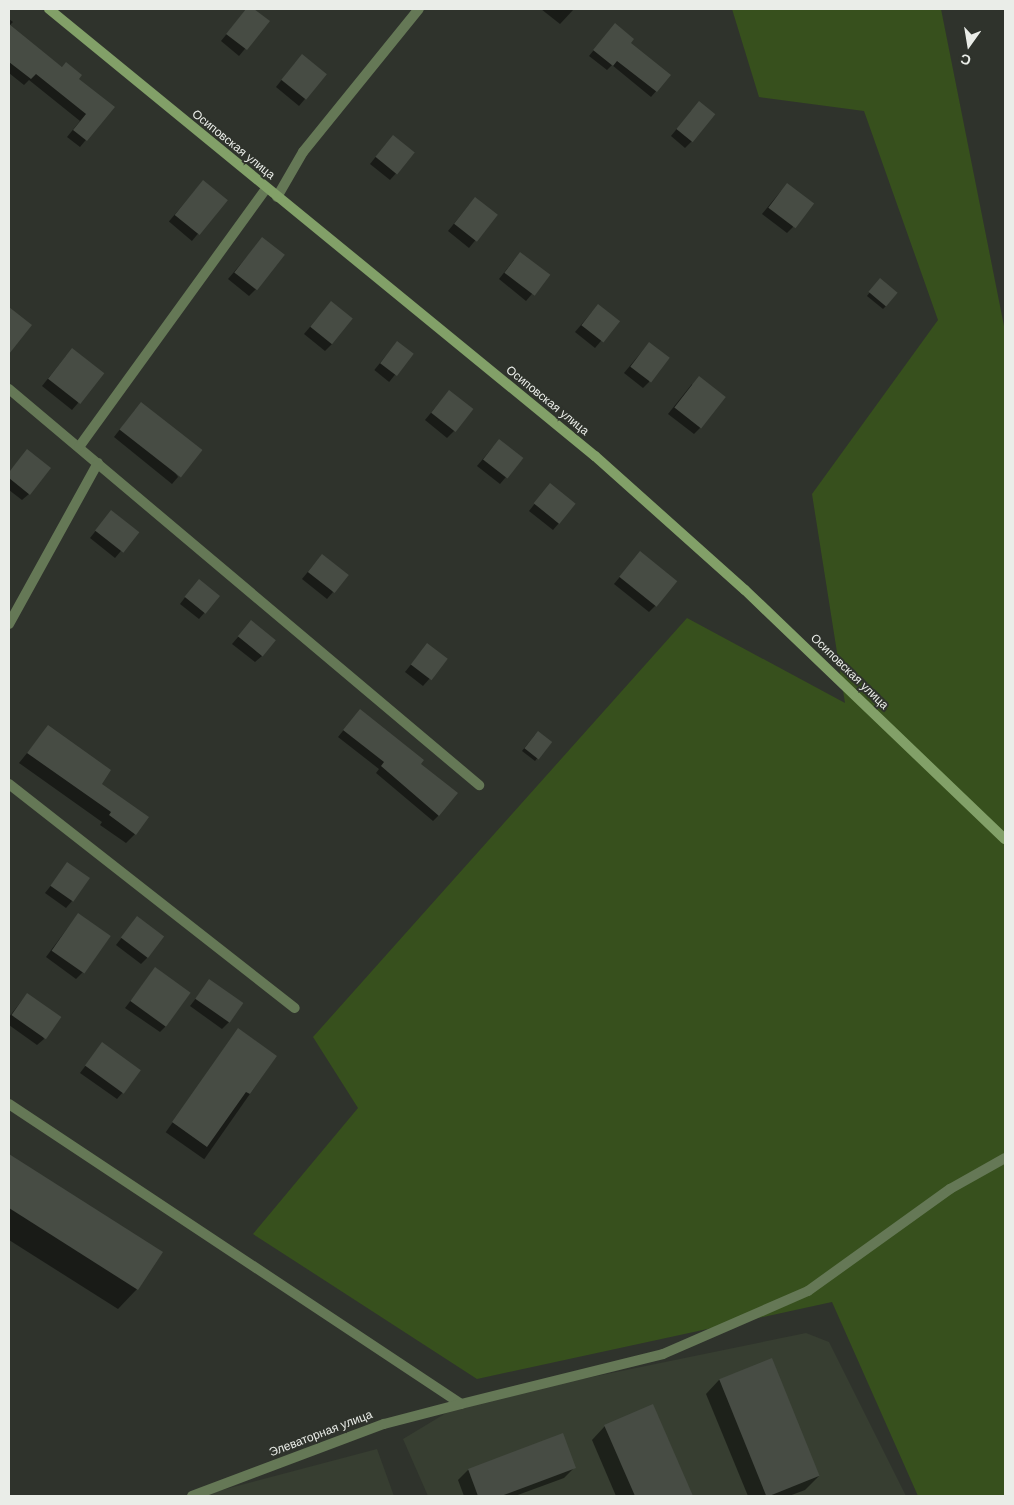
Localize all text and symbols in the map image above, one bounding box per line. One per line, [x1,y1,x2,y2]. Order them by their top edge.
north arrow [944,20,994,70]
text: С [959,51,972,69]
street label: Осиповская улица [189,107,277,183]
street label: Осиповская улица [503,363,591,439]
street label: Осиповская улица [807,631,891,713]
street label: Элеваторная улица [267,1408,375,1460]

